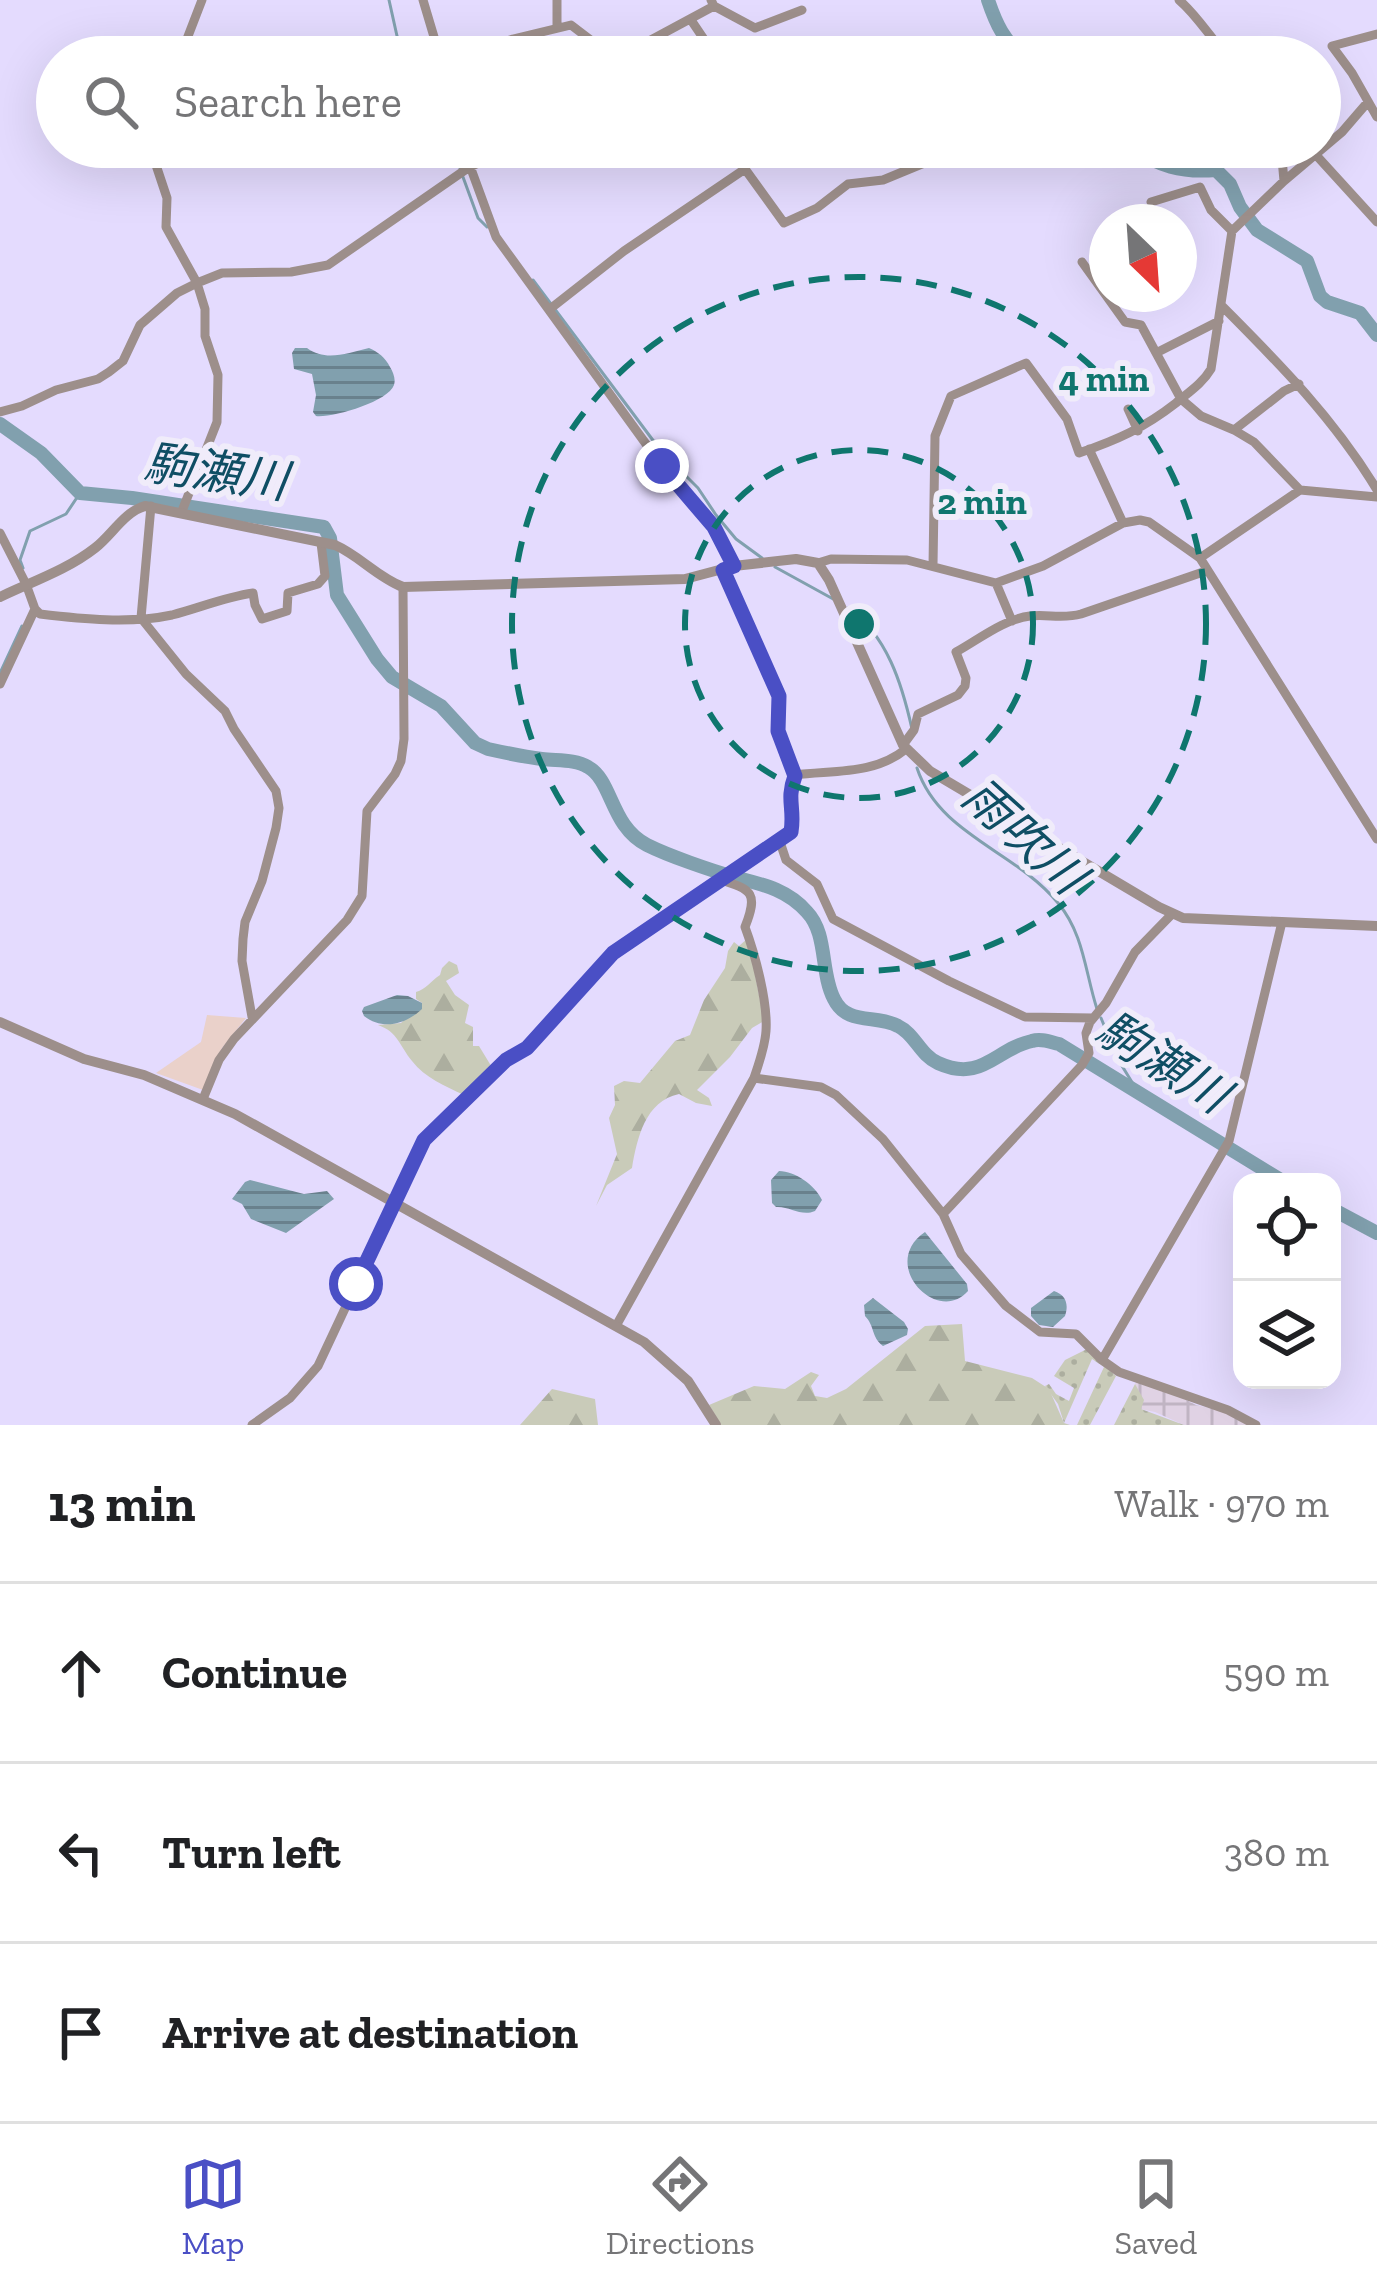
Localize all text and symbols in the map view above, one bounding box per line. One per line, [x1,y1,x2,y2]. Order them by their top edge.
search box [36,36,1341,168]
icon: search [78,69,144,135]
text: Search here [174,75,402,129]
north arrow [1089,204,1197,312]
text: 4 min [1059,357,1149,400]
water label: 駒瀬川 [141,434,296,511]
route end [635,439,689,493]
text: 2 min [937,480,1027,523]
centre of rings [838,603,880,645]
water label: 雨吹川 [951,767,1100,909]
water label: 駒瀬川 [1087,1000,1243,1127]
map controls [1233,1173,1341,1389]
button: locate [1233,1173,1341,1281]
route start [329,1257,383,1311]
button: layers [1233,1281,1341,1389]
text: 13 min [48,1473,196,1534]
text: Walk · 970 m [1114,1480,1329,1527]
icon: ahead [48,1640,114,1706]
text: Continue [162,1646,347,1700]
text: 590 m [1223,1649,1329,1696]
icon: left [48,1820,114,1886]
text: Turn left [162,1826,340,1880]
text: 380 m [1224,1829,1329,1876]
icon: arrive [48,2000,114,2066]
text: Arrive at destination [162,2006,578,2060]
tab: Map [180,2151,246,2262]
tab: Directions [606,2151,755,2262]
tab: Saved [1114,2151,1197,2262]

